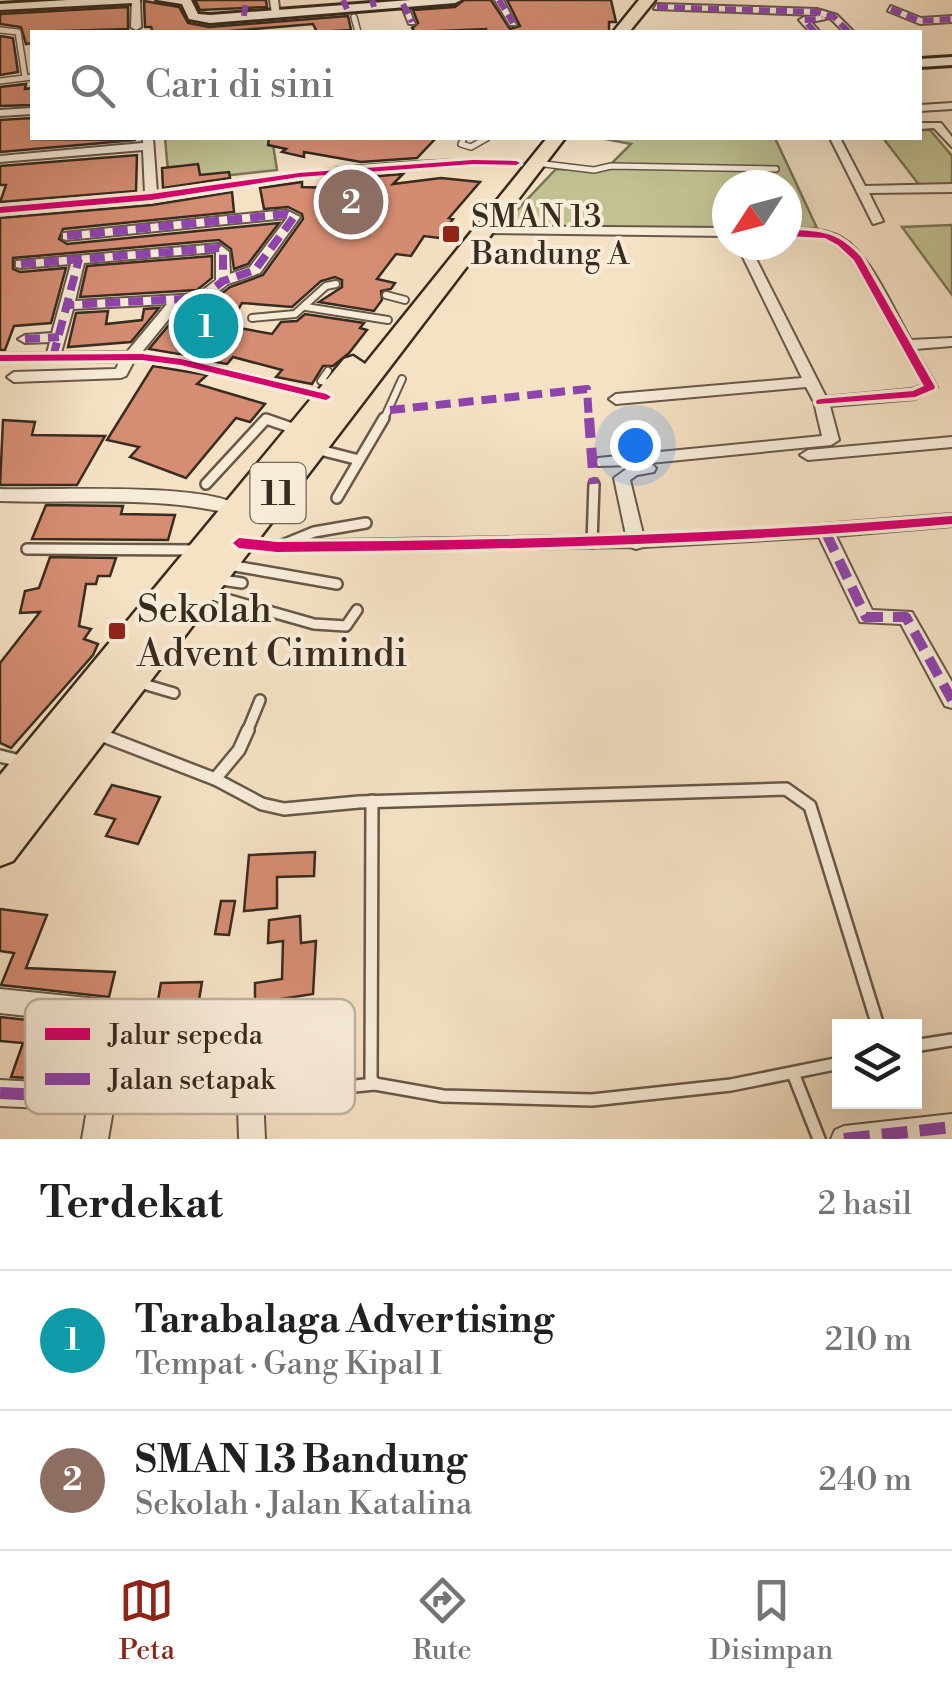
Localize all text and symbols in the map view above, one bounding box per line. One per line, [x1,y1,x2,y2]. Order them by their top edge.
search box [30,30,922,140]
icon: search [65,58,120,113]
text: Cari di sini [145,62,334,109]
pin: 2 [318,164,384,240]
north arrow [712,170,802,260]
place label: SMAN 13 Bandung A [470,197,630,274]
marker: SMAN 13 Bandung A [440,223,462,245]
pin: 1 [174,288,238,364]
your location [610,420,661,471]
road number: 11 [250,463,306,523]
place label: Sekolah Advent Cimindi [136,587,407,678]
marker: Sekolah Advent Cimindi [106,620,128,642]
legend [25,999,355,1114]
text: Jalur sepeda [107,1018,264,1053]
map controls [832,1019,922,1109]
button: layers [832,1019,922,1109]
text: Jalan setapak [107,1063,276,1098]
text: Terdekat [40,1178,223,1231]
text: 2 hasil [818,1184,912,1224]
text: Tarabalaga Advertising [135,1297,554,1344]
text: 1 [65,1320,80,1360]
text: 210 m [825,1320,912,1360]
text: Tempat · Gang Kipal I [135,1344,442,1384]
text: SMAN 13 Bandung [135,1437,467,1484]
text: 2 [62,1460,83,1500]
text: 240 m [819,1460,912,1500]
text: Sekolah · Jalan Katalina [135,1484,472,1524]
tab: Peta [119,1573,175,1668]
tab: Rute [412,1573,472,1668]
tab: Disimpan [709,1573,833,1668]

